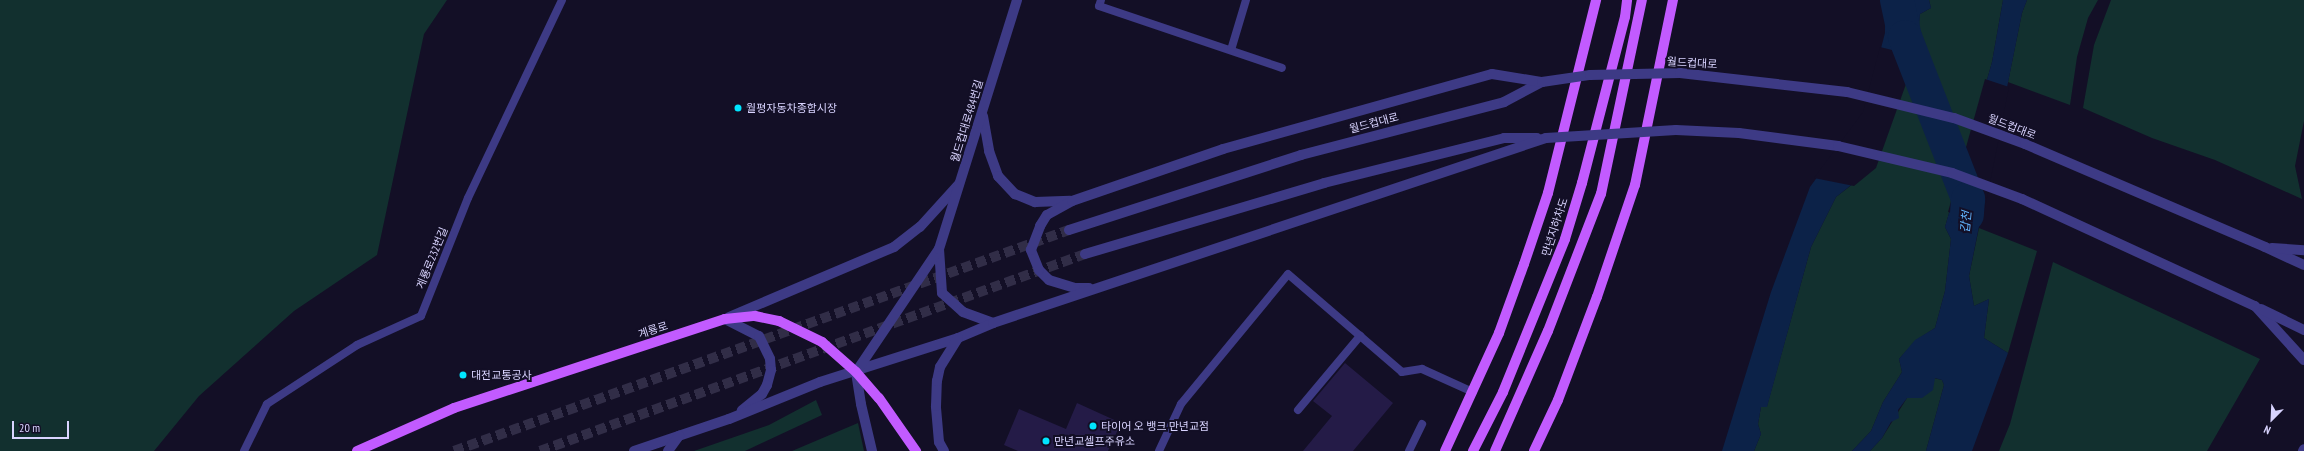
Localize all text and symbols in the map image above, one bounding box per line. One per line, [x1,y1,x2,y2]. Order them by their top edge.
street label: 월드컵대로 [1666,55,1718,71]
street label: 월드컵대로484번길 [948,78,986,164]
place label: 월평자동차종합시장 [746,101,837,115]
marker: 월평자동차종합시장 [733,103,743,113]
street label: 월드컵대로 [1348,110,1400,136]
street label: 월드컵대로 [1986,112,2038,142]
street label: 만년지하차도 [1539,196,1571,258]
water label: 갑천 [1958,210,1974,234]
street label: 계룡로232번길 [414,225,450,291]
street label: 계룡로 [637,319,669,341]
place label: 대전교통공사 [471,368,532,382]
marker: 대전교통공사 [458,370,468,380]
north arrow [2252,399,2292,439]
scale bar [14,413,71,439]
place label: 타이어 오 뱅크 만년교점 [1101,419,1209,433]
text: 20 m [19,420,40,435]
marker: 타이어 오 뱅크 만년교점 [1088,421,1098,431]
text: N [2262,422,2273,438]
place label: 만년교셀프주유소 [1054,434,1135,448]
marker: 만년교셀프주유소 [1041,436,1051,446]

